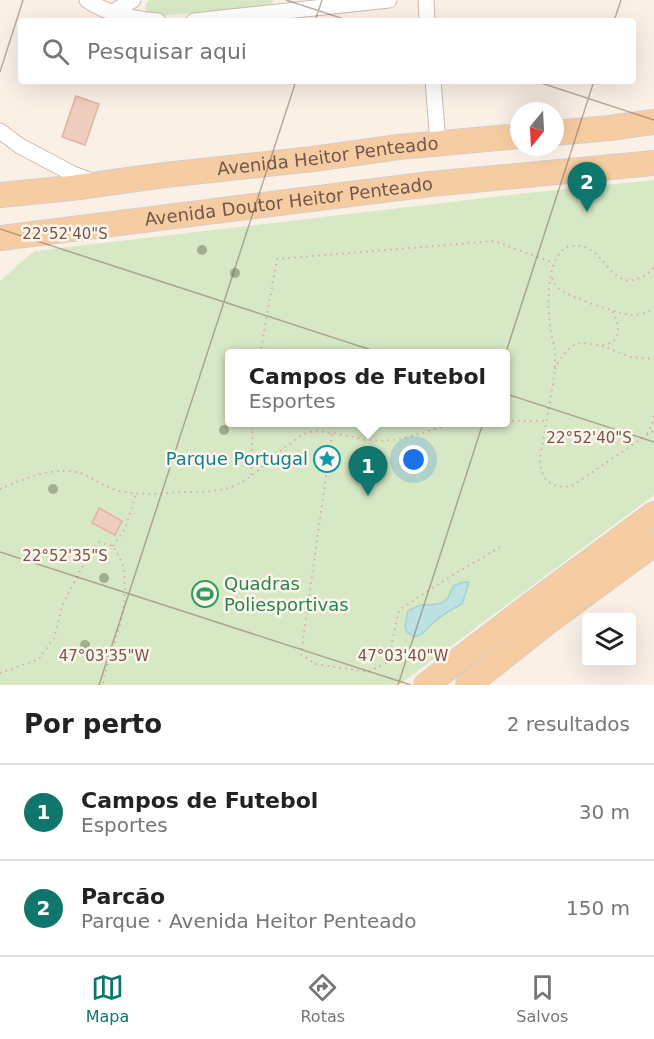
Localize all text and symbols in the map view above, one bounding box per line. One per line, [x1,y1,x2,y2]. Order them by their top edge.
search box [18,18,636,84]
icon: search [39,35,72,68]
text: Pesquisar aqui [87,39,247,64]
north arrow [510,102,564,156]
street label: Avenida Heitor Penteado [216,132,439,179]
pin: 2 [568,162,606,212]
street label: Avenida Doutor Heitor Penteado [143,173,434,230]
text: 22°52'40"S [22,225,108,243]
popup [225,349,510,427]
text: Campos de Futebol [249,364,486,389]
text: Esportes [249,389,336,413]
text: 22°52'40"S [546,429,632,447]
place icon: Parque Portugal [312,444,342,474]
your location [399,445,428,474]
pin: 1 [348,446,388,496]
place label: Parque Portugal [166,448,308,469]
text: 22°52'35"S [22,547,108,565]
place label: Quadras Poliesportivas [224,573,349,615]
sports icon: Quadras Poliesportivas [190,579,220,609]
map controls [582,613,636,667]
button: layers [582,613,636,667]
text: 47°03'35"W [59,647,149,665]
text: 47°03'40"W [358,647,448,665]
text: Por perto [24,709,162,739]
text: 2 resultados [507,712,630,736]
text: Campos de Futebol [81,788,318,813]
text: 1 [37,800,50,824]
text: 30 m [579,800,630,824]
text: Esportes [81,813,168,837]
text: Parcão [81,884,165,909]
text: 2 [37,896,50,920]
text: 150 m [566,896,630,920]
text: Parque · Avenida Heitor Penteado [81,909,416,933]
tab: Mapa [86,971,129,1026]
tab: Rotas [300,971,345,1026]
tab: Salvos [516,971,568,1026]

